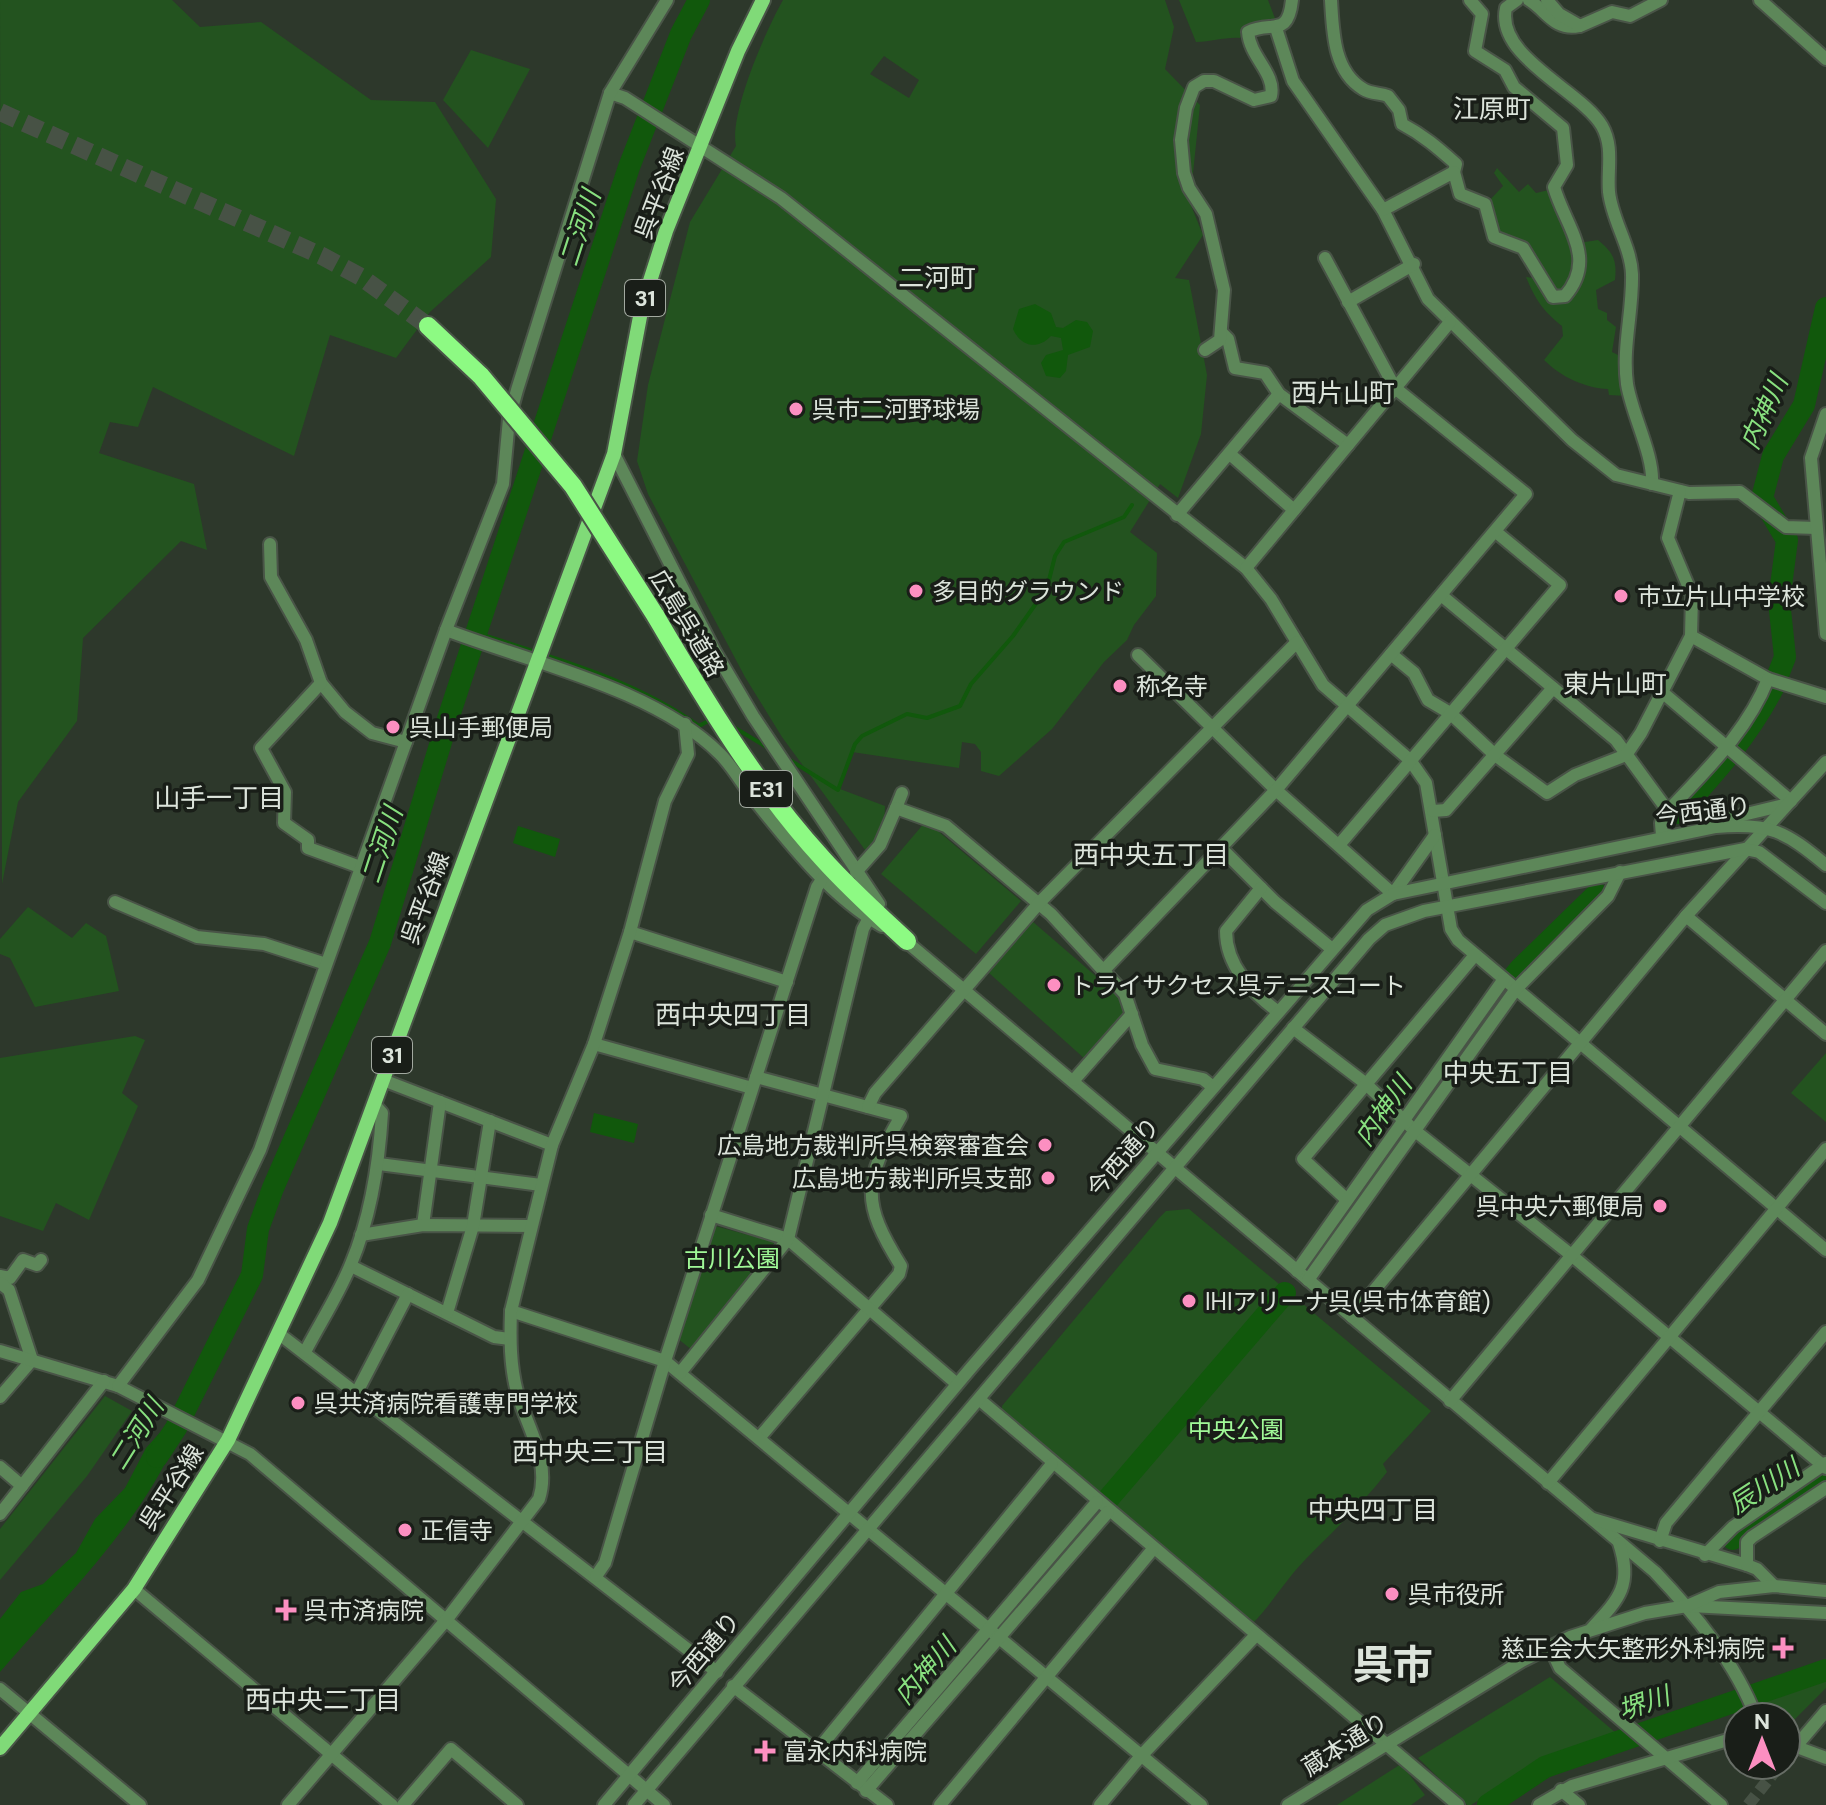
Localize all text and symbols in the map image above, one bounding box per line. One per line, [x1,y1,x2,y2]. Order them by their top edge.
district label: 江原町 [1453,92,1531,126]
street label: 呉平谷線 [627,143,691,243]
water label: 二河川 [552,183,609,270]
district label: 二河町 [898,261,976,295]
road number: 31 [625,280,665,316]
water label: 内神川 [1733,367,1797,455]
district label: 西片山町 [1291,376,1395,410]
place label: 呉市二河野球場 [812,394,980,425]
marker: 呉市二河野球場 [787,400,805,418]
street label: 広島呉道路 [643,564,731,682]
place label: 多目的グラウンド [932,576,1124,607]
place label: 市立片山中学校 [1637,581,1805,612]
marker: 多目的グラウンド [907,582,925,600]
marker: 市立片山中学校 [1612,587,1630,605]
district label: 東片山町 [1563,667,1667,701]
place label: 称名寺 [1136,671,1208,702]
marker: 称名寺 [1111,677,1129,695]
place label: 呉山手郵便局 [409,712,553,743]
marker: 呉山手郵便局 [384,718,402,736]
road number: E31 [740,771,792,807]
district label: 山手一丁目 [154,781,284,815]
street label: 今西通り [1653,790,1753,832]
water label: 二河川 [354,800,411,887]
district label: 西中央五丁目 [1073,838,1229,872]
street label: 呉平谷線 [394,848,456,948]
place label: トライサクセス呉テニスコート [1070,970,1406,1001]
marker: トライサクセス呉テニスコート [1045,976,1063,994]
district label: 西中央四丁目 [655,998,811,1032]
road number: 31 [372,1037,412,1073]
district label: 中央五丁目 [1443,1056,1573,1090]
water label: 内神川 [1347,1067,1421,1153]
street label: 今西通り [1080,1111,1166,1203]
place label: 広島地方裁判所呉検察審査会 [717,1130,1029,1161]
marker: 広島地方裁判所呉検察審査会 [1036,1136,1054,1154]
place label: 広島地方裁判所呉支部 [792,1163,1032,1194]
marker: 広島地方裁判所呉支部 [1039,1169,1057,1187]
place label: 呉中央六郵便局 [1476,1191,1644,1222]
marker: 呉中央六郵便局 [1651,1197,1669,1215]
park label: 古川公園 [684,1243,780,1274]
place label: IHIアリーナ呉(呉市体育館) [1205,1286,1490,1317]
marker: IHIアリーナ呉(呉市体育館) [1180,1292,1198,1310]
place label: 呉共済病院看護専門学校 [314,1388,578,1419]
water label: 二河川 [101,1389,173,1476]
marker: 呉共済病院看護専門学校 [289,1394,307,1412]
park label: 中央公園 [1188,1414,1284,1445]
district label: 西中央三丁目 [512,1435,668,1469]
street label: 呉平谷線 [132,1438,210,1536]
water label: 辰川川 [1722,1449,1808,1522]
district label: 中央四丁目 [1308,1493,1438,1527]
place label: 正信寺 [421,1515,493,1546]
marker: 正信寺 [396,1521,414,1539]
place label: 呉市役所 [1408,1579,1504,1610]
marker: 呉市役所 [1383,1585,1401,1603]
place label: 呉市済病院 [304,1595,424,1626]
marker: 呉市済病院 [275,1599,297,1621]
street label: 今西通り [661,1605,747,1699]
water label: 内神川 [887,1628,965,1712]
place label: 慈正会大矢整形外科病院 [1501,1633,1765,1664]
marker: 慈正会大矢整形外科病院 [1772,1637,1794,1659]
district label: 呉市 [1353,1639,1433,1691]
water label: 堺川 [1614,1677,1677,1728]
district label: 西中央二丁目 [245,1683,401,1717]
north arrow [1722,1701,1802,1781]
street label: 蔵本通り [1296,1705,1394,1783]
text: N [1754,1707,1770,1736]
place label: 富永内科病院 [783,1736,927,1767]
marker: 富永内科病院 [754,1740,776,1762]

